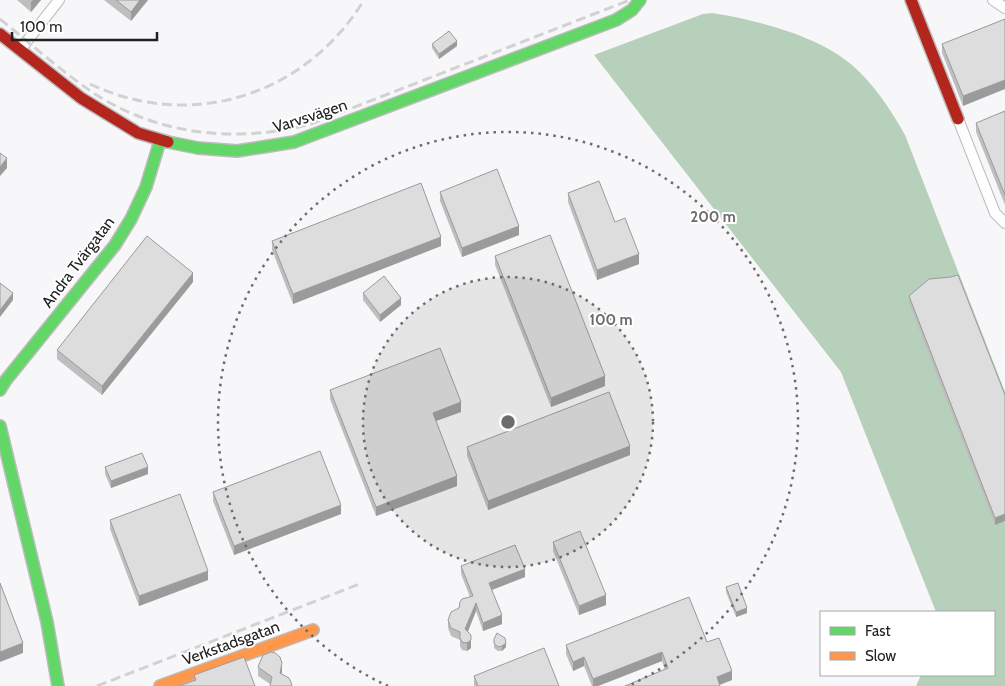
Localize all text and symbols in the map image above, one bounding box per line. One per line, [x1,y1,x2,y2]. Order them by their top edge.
scale bar [12,10,158,42]
text: 100 m [20,18,62,36]
street label: Varvsvägen [271,95,350,137]
text: 200 m [690,208,736,226]
street label: Andra Tvärgatan [38,213,118,311]
text: 100 m [589,311,633,329]
centre of rings [499,413,517,431]
legend [820,611,995,676]
street label: Verkstadsgatan [180,617,282,669]
text: Fast [865,622,890,640]
text: Slow [865,647,896,665]

